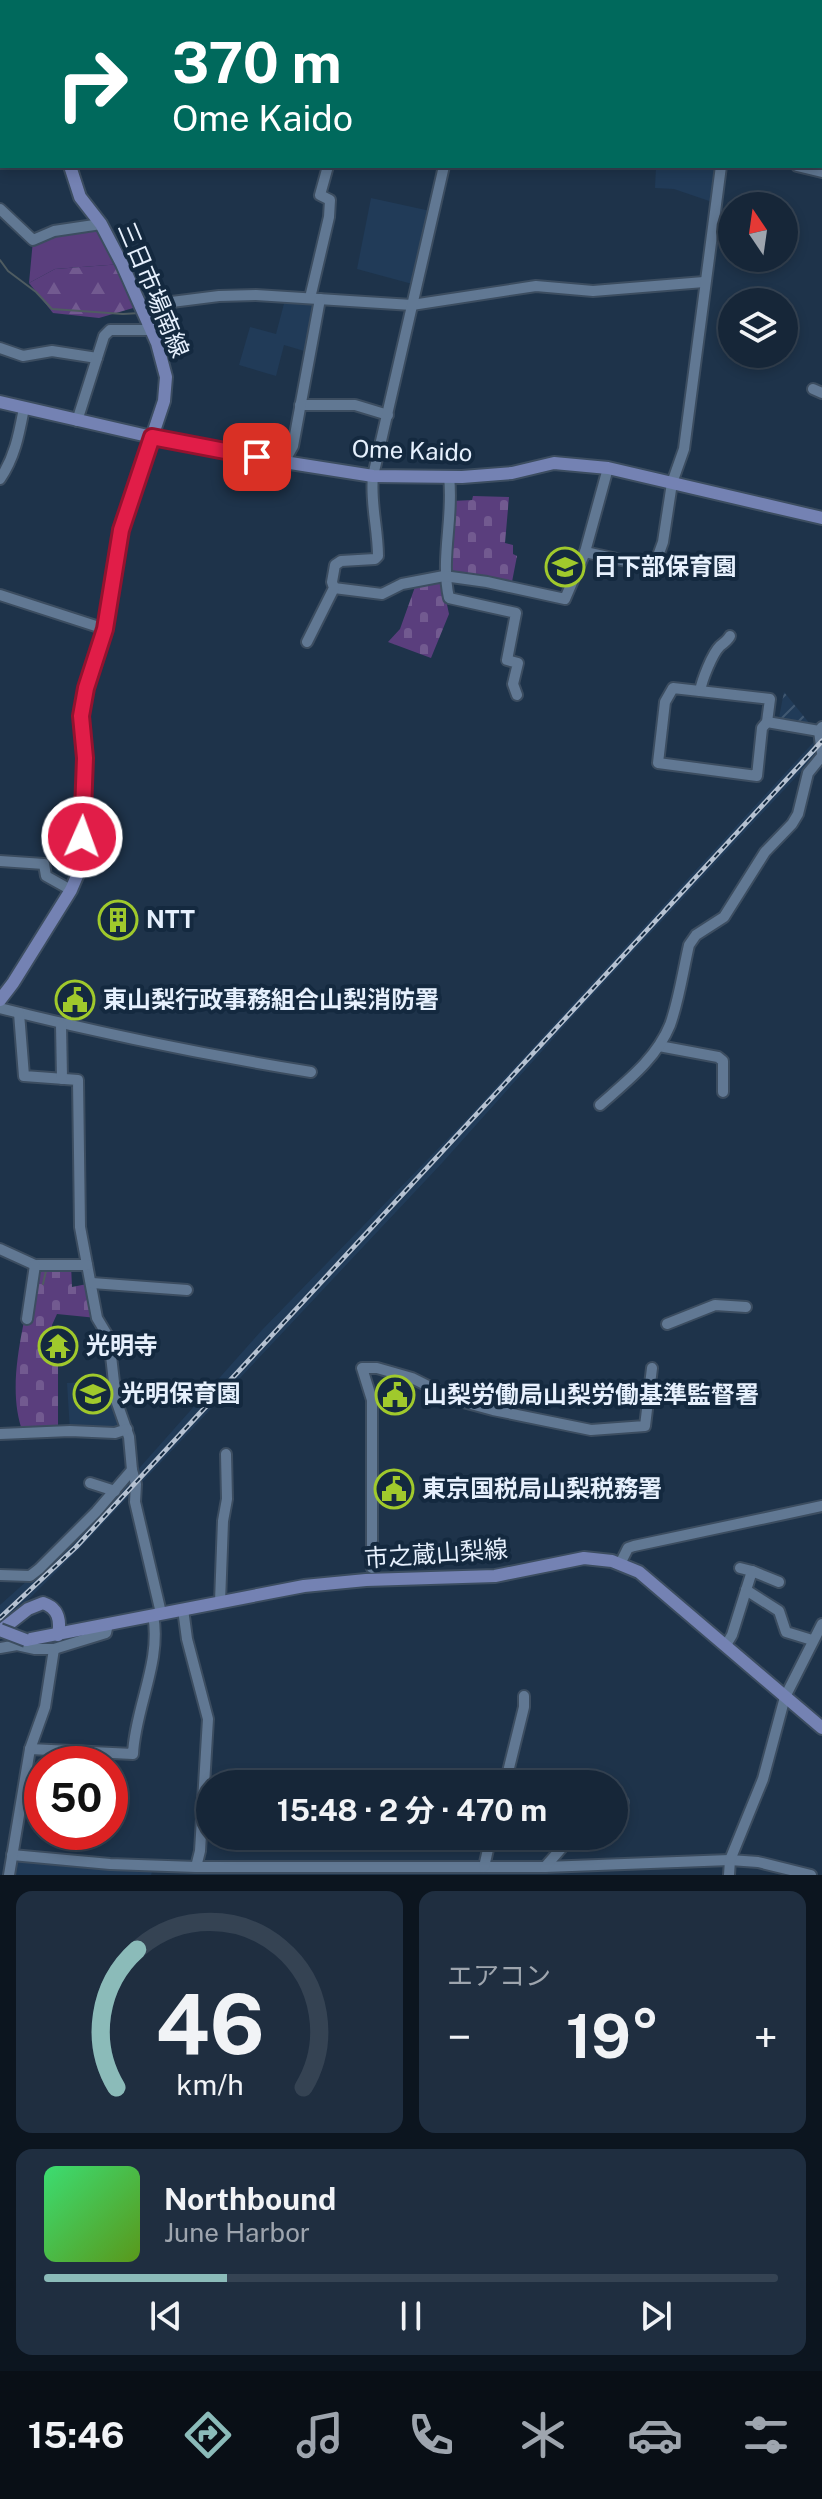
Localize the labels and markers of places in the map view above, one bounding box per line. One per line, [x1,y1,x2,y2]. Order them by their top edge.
pin [223,423,291,491]
school or university icon: 日下部保育園 [544,546,586,588]
place label: 日下部保育園 [593,552,737,580]
building icon: NTT [97,899,139,941]
place label: NTT [146,905,195,933]
public building icon: 東山梨行政事務組合山梨消防署 [54,979,96,1021]
place label: 東山梨行政事務組合山梨消防署 [103,985,439,1013]
temple icon: 光明寺 [37,1325,79,1367]
place label: 光明寺 [86,1331,158,1359]
school or university icon: 光明保育園 [72,1373,114,1415]
public building icon: 山梨労働局山梨労働基準監督署 [374,1374,416,1416]
place label: 光明保育園 [121,1379,241,1407]
place label: 山梨労働局山梨労働基準監督署 [423,1380,759,1408]
public building icon: 東京国税局山梨税務署 [373,1468,415,1510]
place label: 東京国税局山梨税務署 [422,1474,662,1502]

